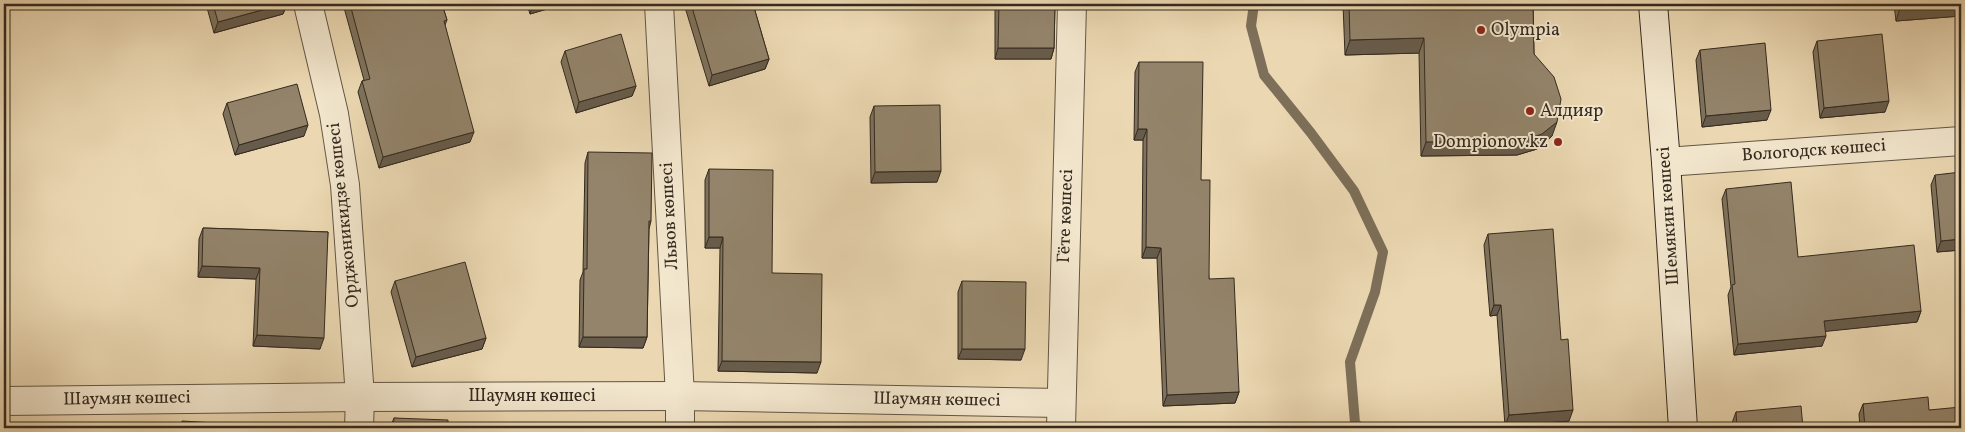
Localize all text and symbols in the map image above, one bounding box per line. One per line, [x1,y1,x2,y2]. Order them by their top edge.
place label: Olympia [1491,18,1560,43]
marker: Olympia [1475,24,1487,36]
place label: Алдияр [1540,99,1603,124]
marker: Алдияр [1524,105,1536,117]
street label: Орджоникидзе көшесі [322,121,366,309]
place label: Dompionov.kz [1433,130,1548,155]
street label: Вологодск көшесі [1741,133,1887,169]
marker: Dompionov.kz [1552,136,1564,148]
street label: Шемякин көшесі [1652,146,1686,286]
street label: Львов көшесі [655,161,685,271]
street label: Гёте көшесі [1052,168,1080,264]
street label: Шаумян көшесі [468,384,596,409]
street label: Шаумян көшесі [63,385,191,413]
street label: Шаумян көшесі [873,386,1001,414]

